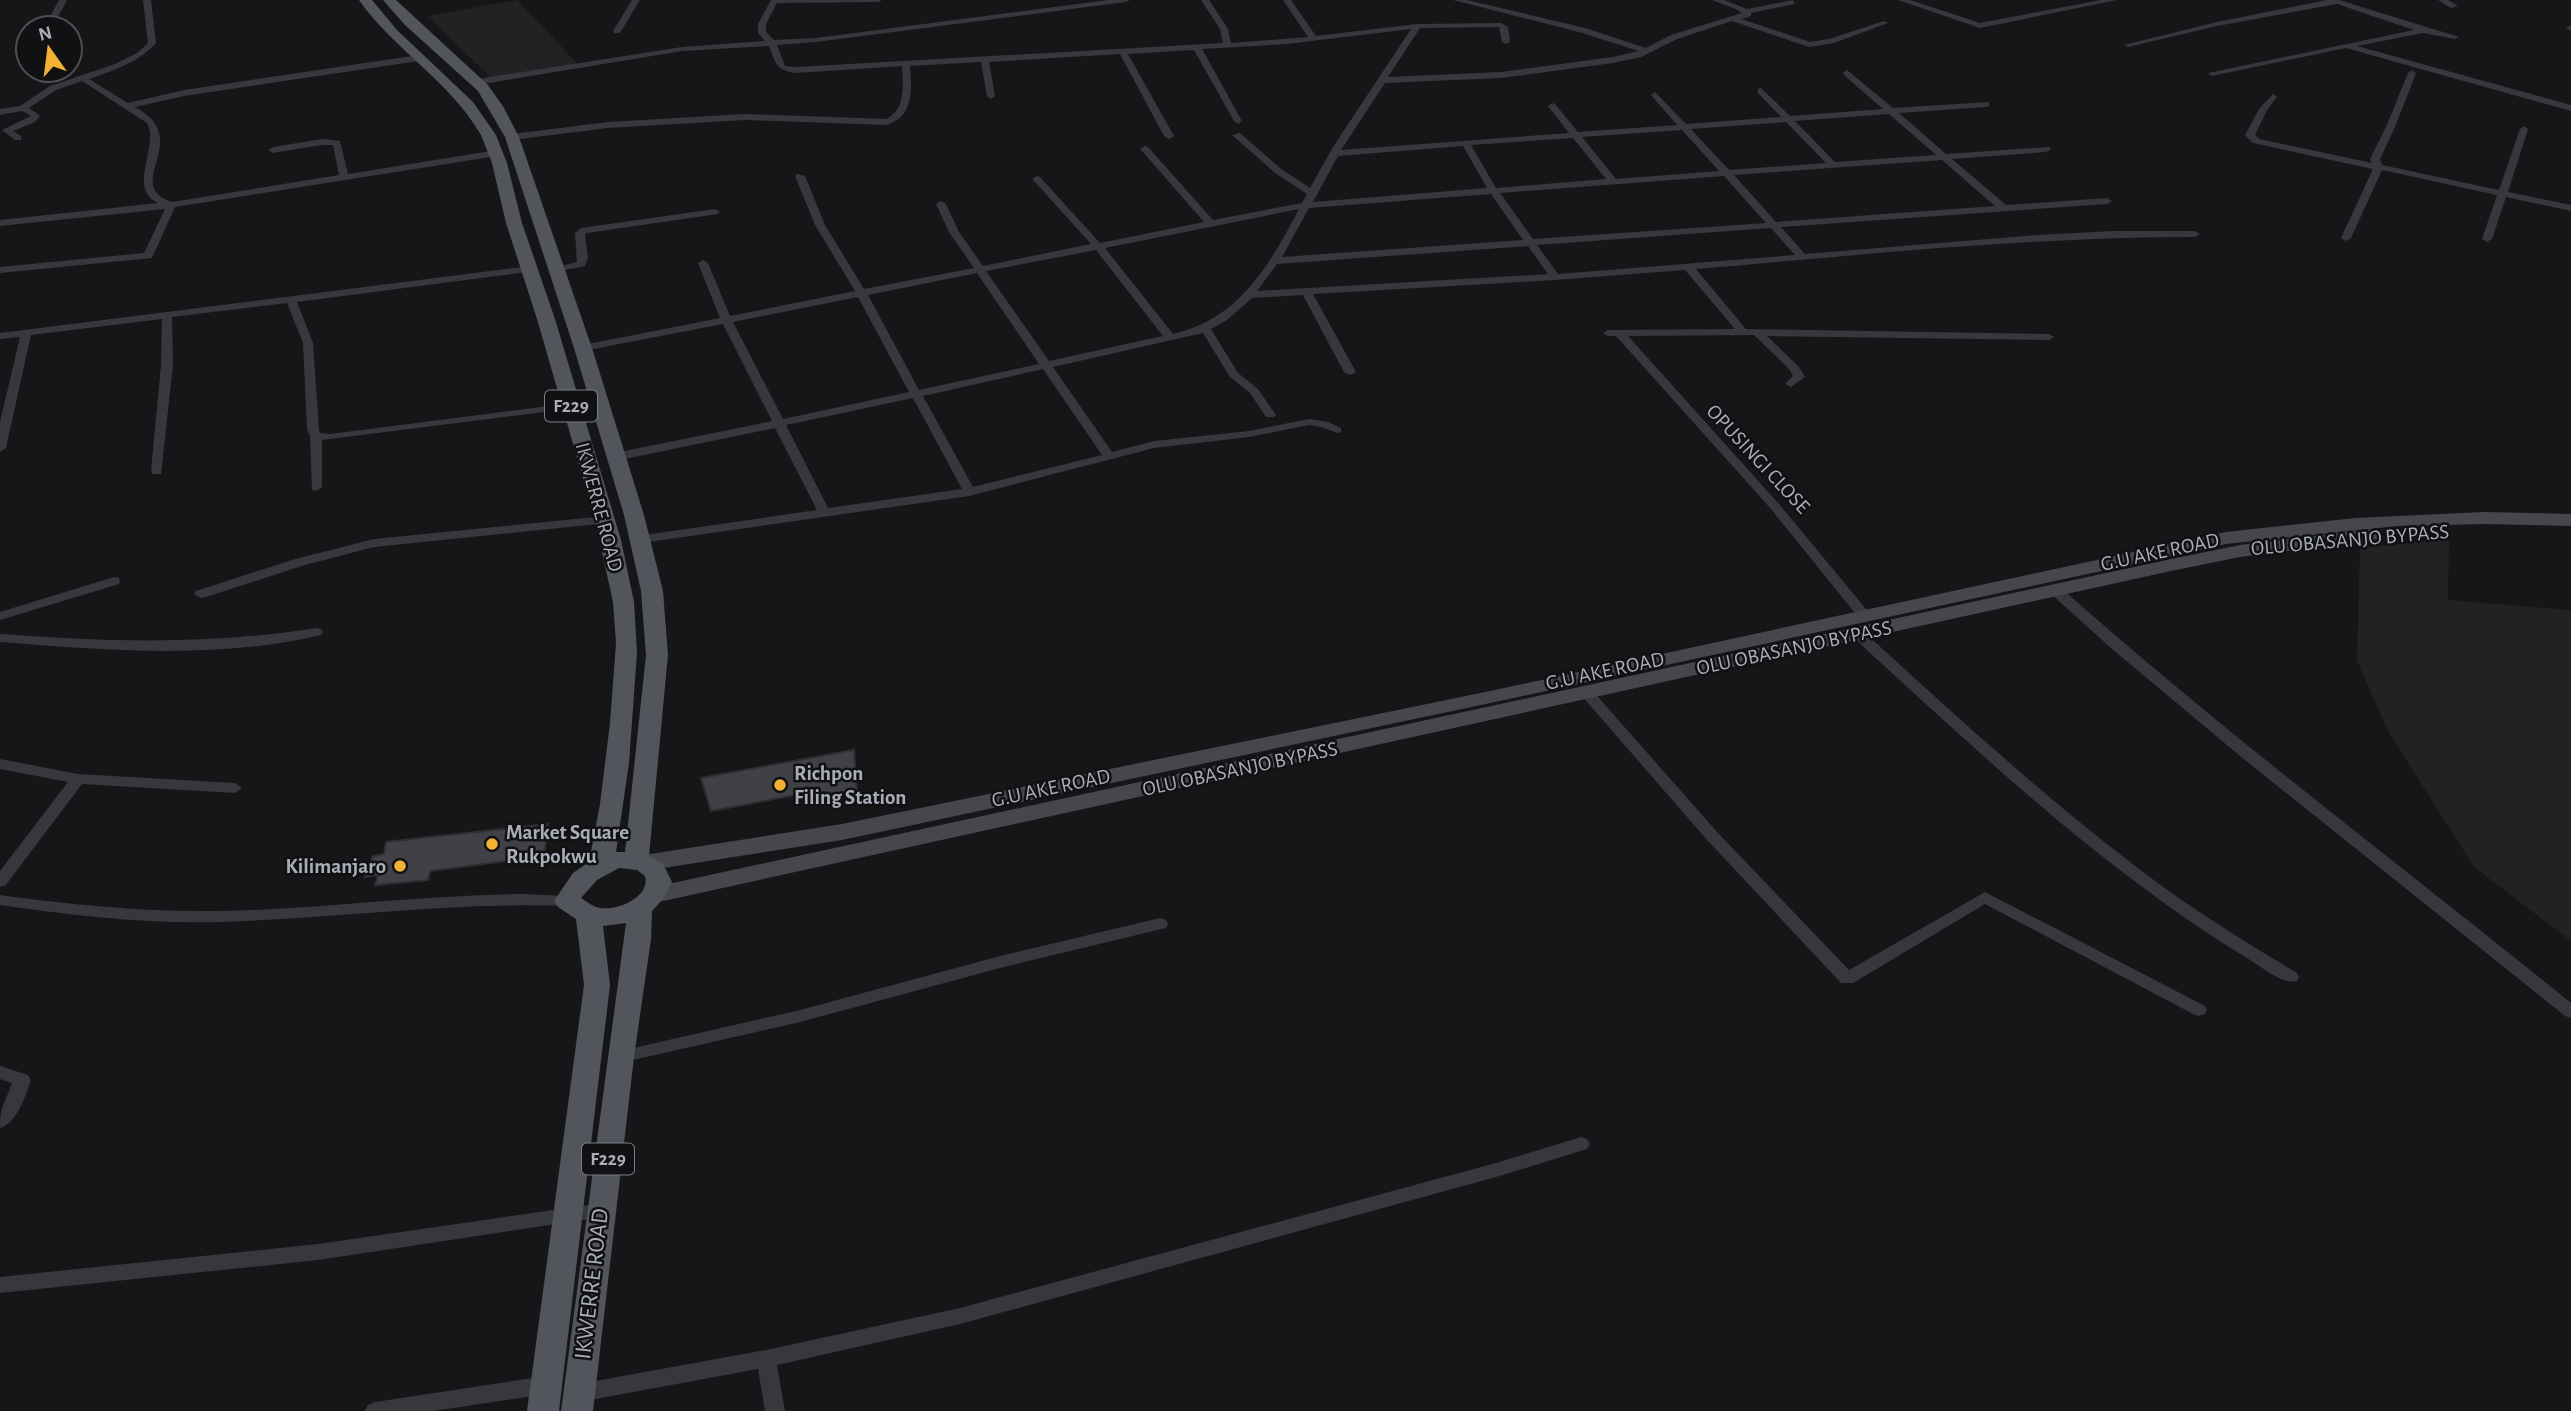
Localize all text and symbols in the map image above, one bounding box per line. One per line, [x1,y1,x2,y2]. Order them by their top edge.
north arrow [14,14,84,84]
text: N [37,23,54,45]
road number: F229 [545,390,597,422]
street label: OPUSINGI CLOSE [1702,400,1814,518]
street label: IKWERRE ROAD [572,440,626,574]
street label: OLU OBASANJO BYPASS [2250,521,2450,559]
street label: G.U AKE ROAD [2099,529,2221,575]
street label: OLU OBASANJO BYPASS [1694,617,1894,679]
street label: G.U AKE ROAD [1544,648,1666,694]
street label: OLU OBASANJO BYPASS [1140,738,1340,800]
place label: Richpon Filing Station [794,763,906,808]
street label: G.U AKE ROAD [990,765,1112,811]
marker: Richpon Filing Station [772,777,788,793]
place label: Market Square Rukpokwu [506,822,629,867]
marker: Market Square Rukpokwu [484,836,500,852]
place label: Kilimanjaro [286,856,386,877]
marker: Kilimanjaro [392,858,408,874]
road number: F229 [582,1144,634,1175]
street label: IKWERRE ROAD [571,1207,613,1361]

